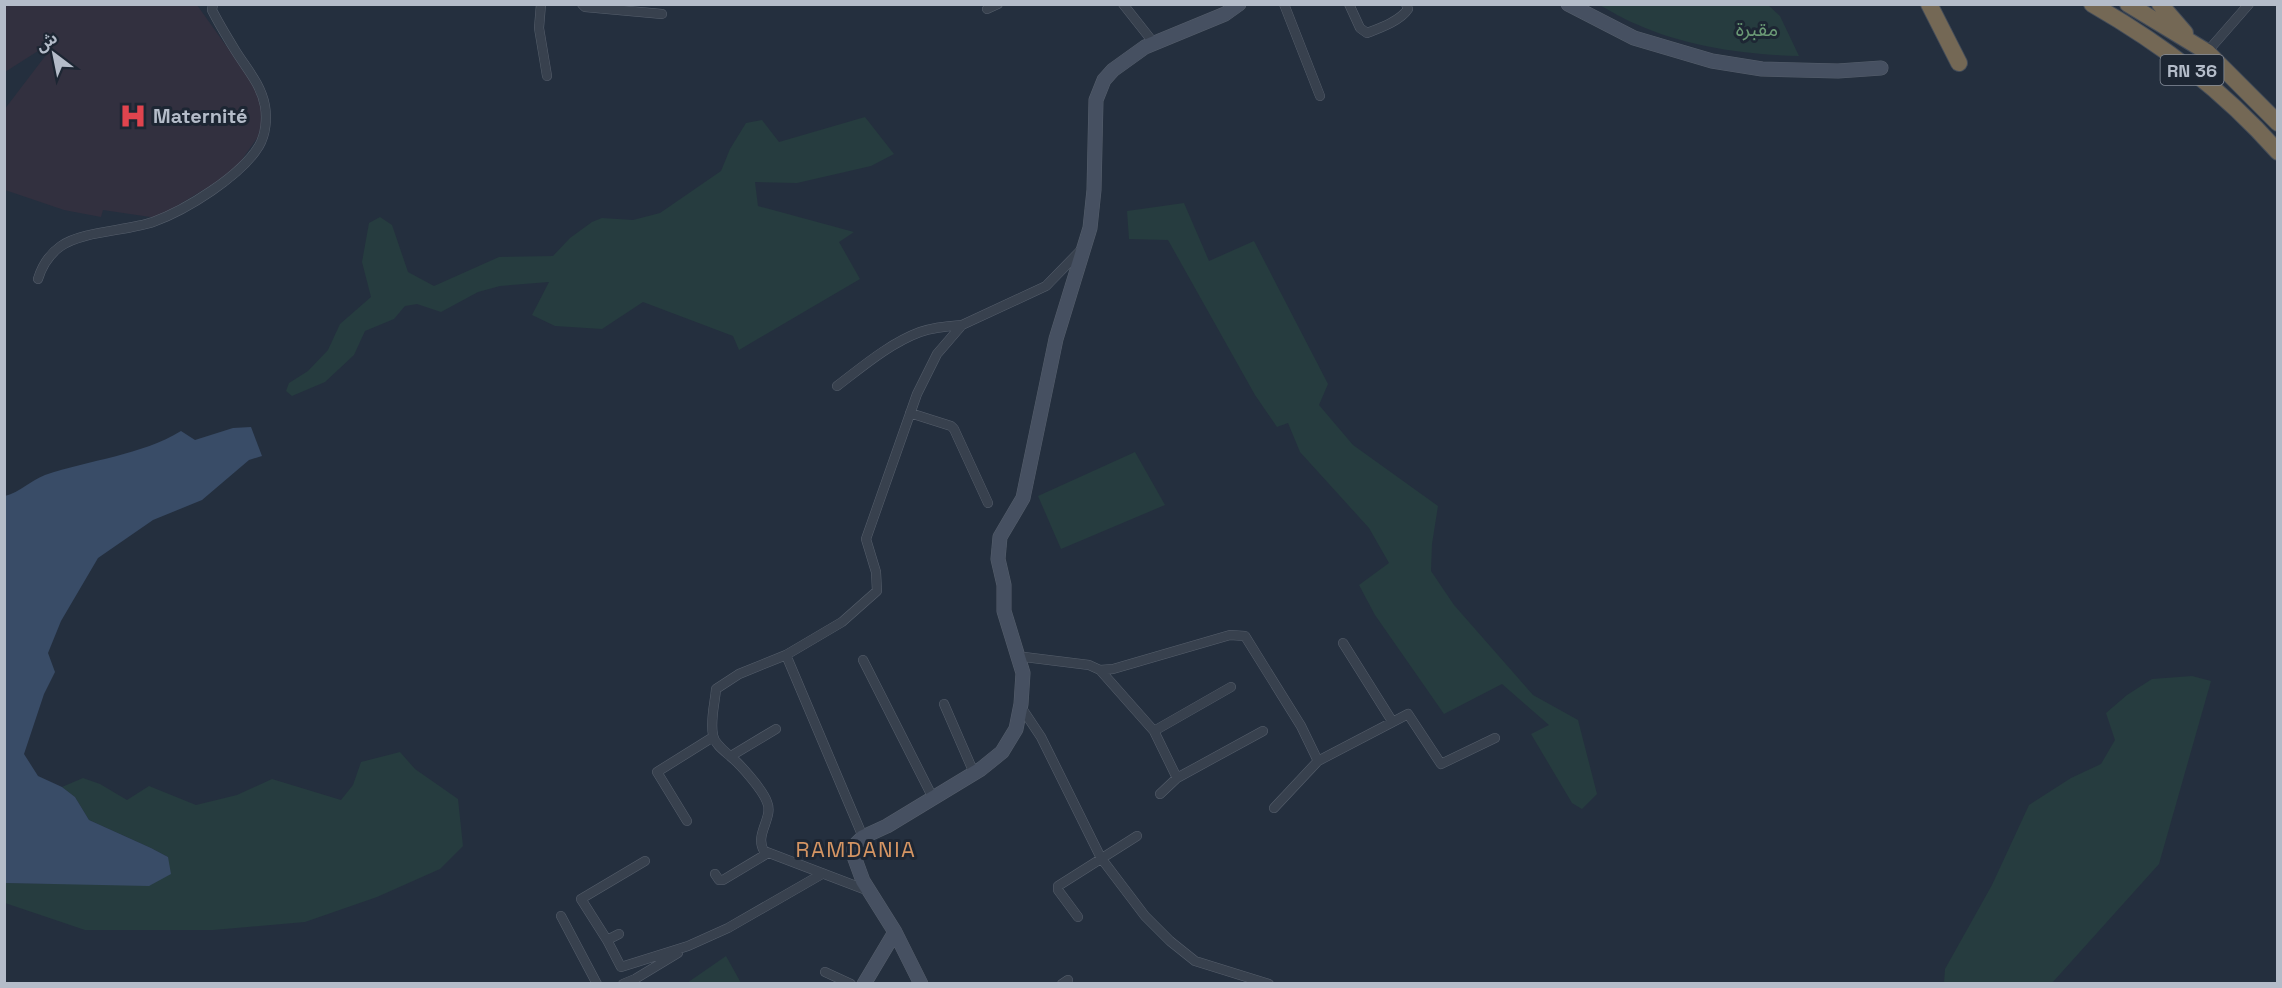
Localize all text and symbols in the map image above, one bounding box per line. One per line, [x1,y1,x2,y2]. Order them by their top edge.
park label: مقبرة [1736,16,1778,42]
north arrow [24,24,84,84]
text: ش [31,27,61,56]
road number: RN 36 [2160,55,2224,85]
hospital icon: Maternité [118,101,148,131]
place label: Maternité [153,103,248,129]
district label: RAMDANIA [796,835,916,863]

